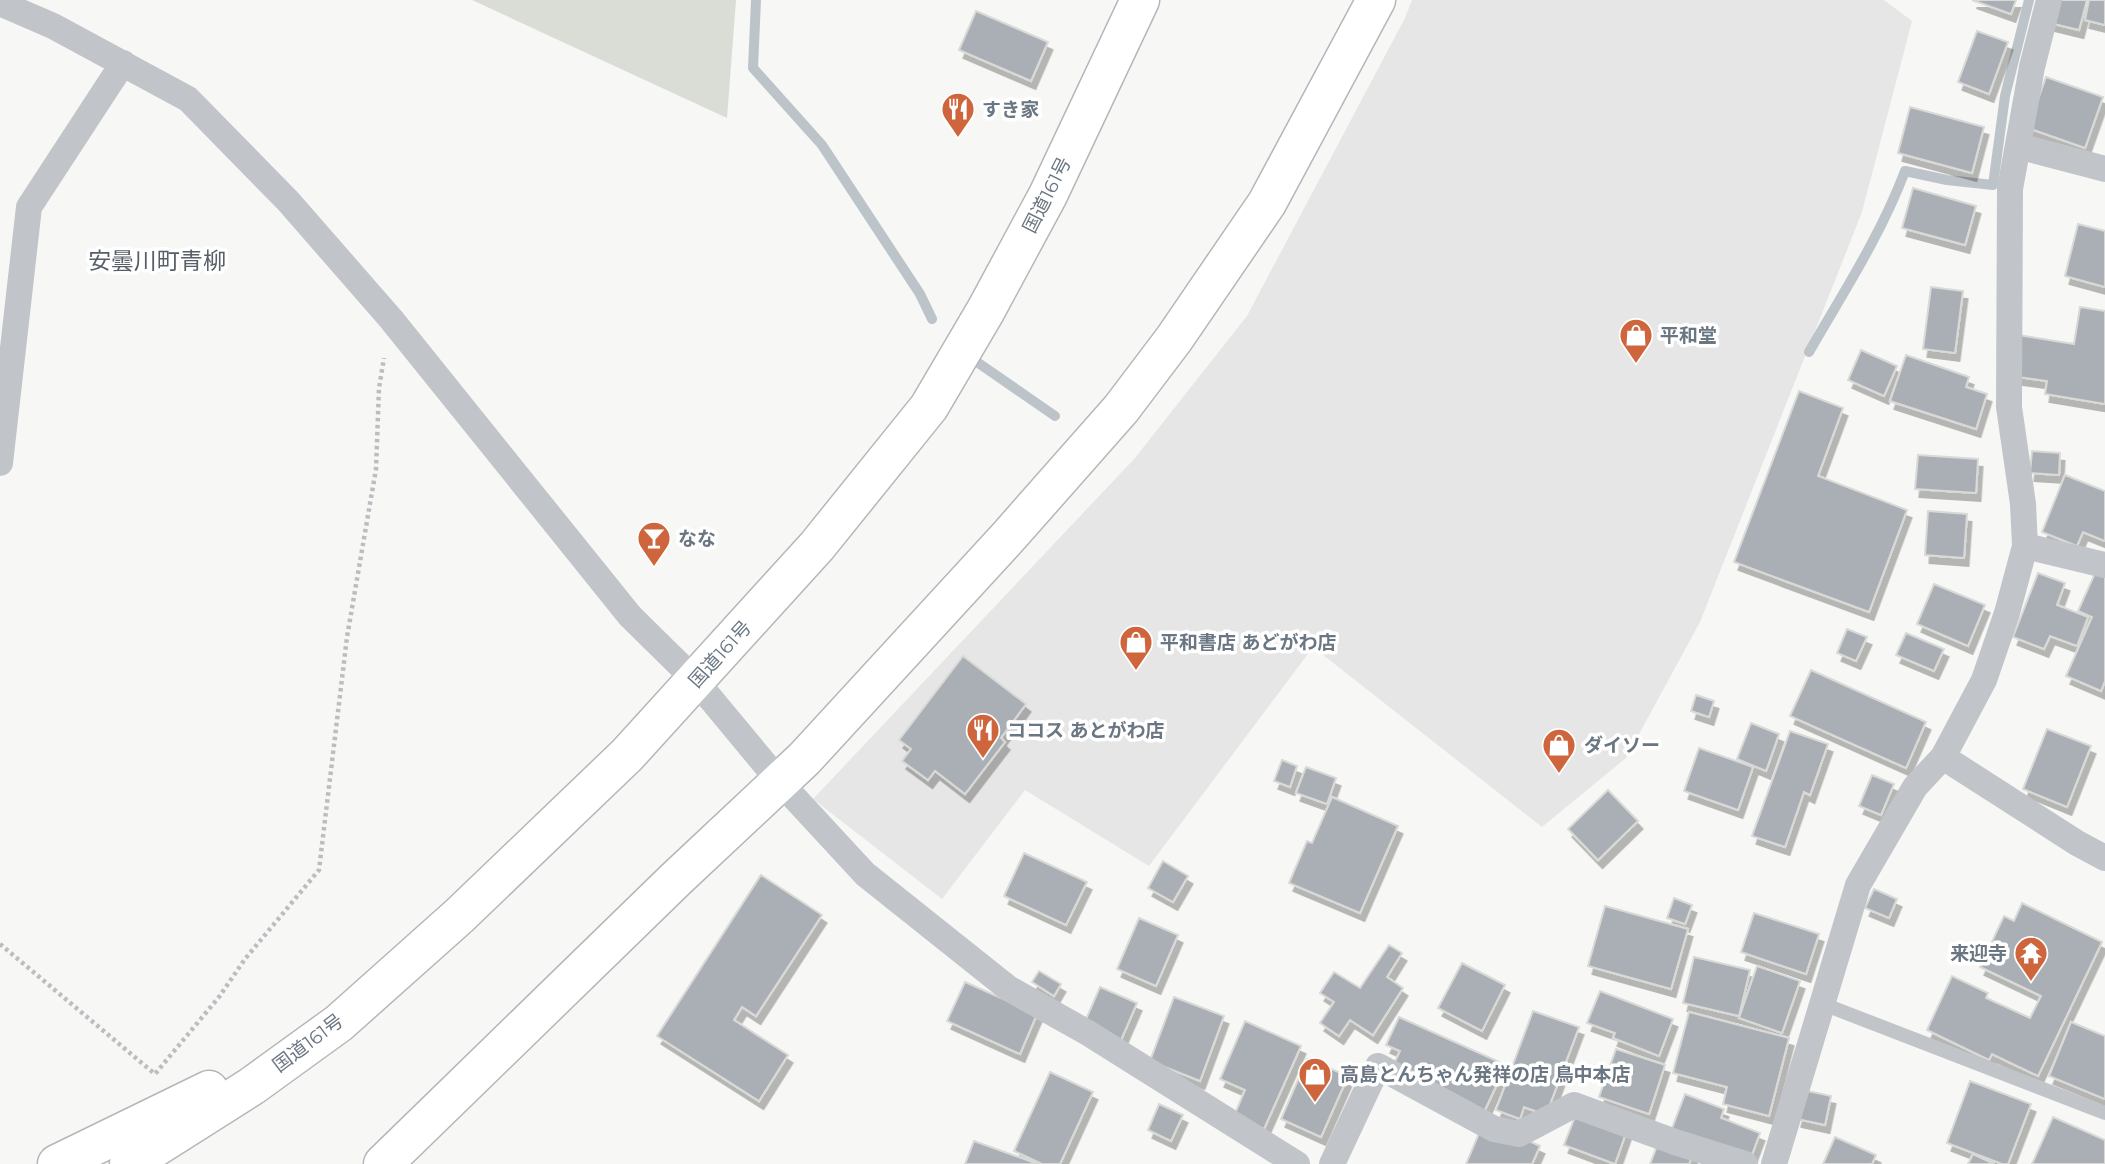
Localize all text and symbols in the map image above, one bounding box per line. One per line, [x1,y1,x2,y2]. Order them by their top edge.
restaurant icon: すき家 [939,90,977,139]
place label: すき家 [982,98,1039,121]
street label: 国道161号 [1018,153,1076,237]
district label: 安曇川町青柳 [88,247,226,275]
shop icon: 平和堂 [1617,316,1655,365]
place label: 平和堂 [1660,324,1717,347]
bar icon: なな [635,519,673,568]
place label: なな [678,527,716,550]
street label: 国道161号 [684,616,756,692]
shop icon: 平和書店 あどがわ店 [1117,623,1155,672]
place label: 平和書店 あどがわ店 [1160,631,1336,654]
restaurant icon: ココス あとがわ店 [964,711,1002,760]
place label: ココス あとがわ店 [1007,719,1164,742]
shop icon: ダイソー [1540,726,1578,775]
place label: ダイソー [1584,734,1660,757]
temple icon: 来迎寺 [2012,934,2050,983]
place label: 来迎寺 [1950,942,2007,965]
street label: 国道161号 [268,1009,348,1077]
shop icon: 高島とんちゃん発祥の店 鳥中本店 [1296,1055,1334,1104]
place label: 高島とんちゃん発祥の店 鳥中本店 [1340,1063,1630,1086]

